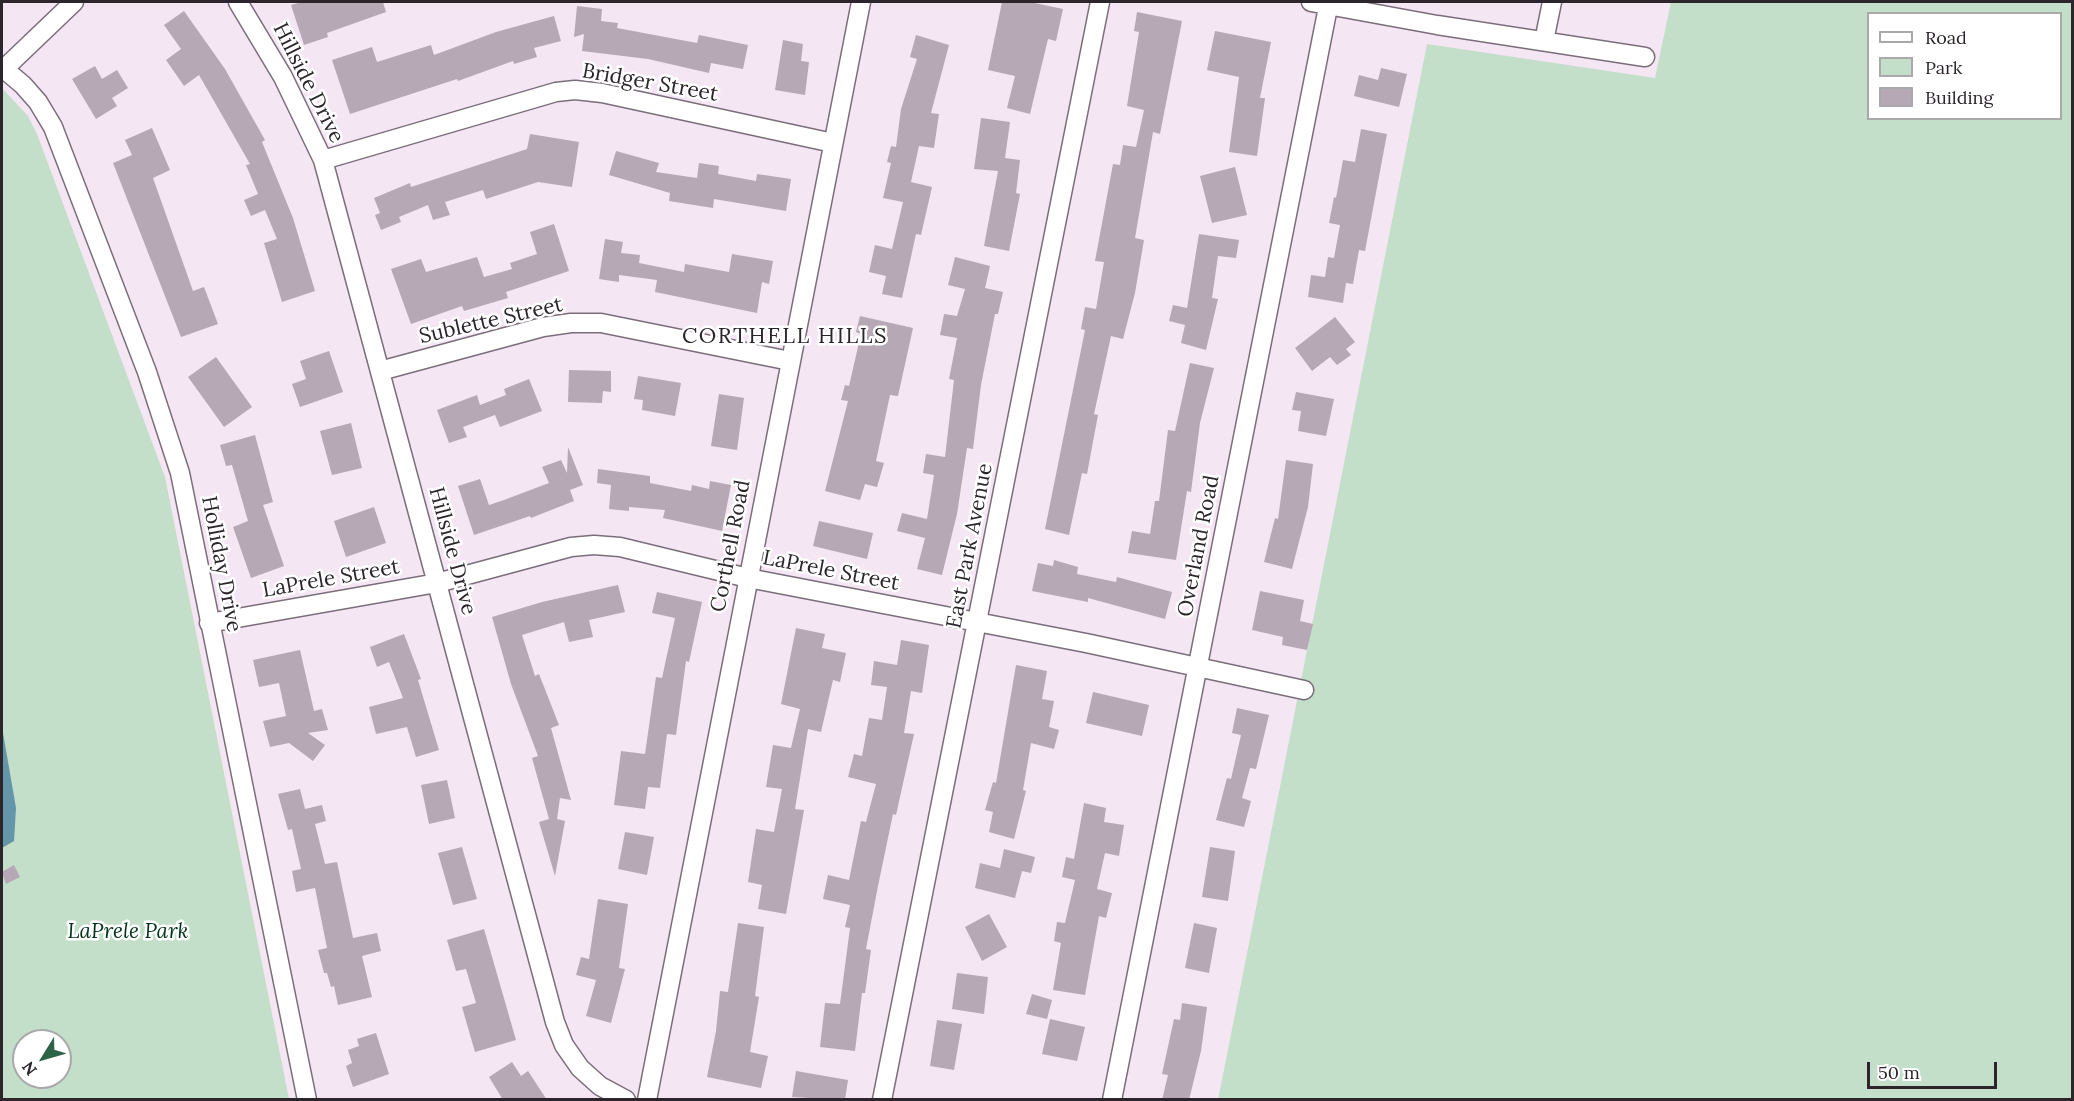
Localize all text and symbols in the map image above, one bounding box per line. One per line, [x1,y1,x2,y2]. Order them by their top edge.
legend [1867,12,2062,120]
street label: Hillside Drive [267,19,349,147]
text: Road [1925,26,1967,49]
text: Park [1925,56,1962,79]
street label: Bridger Street [580,59,720,107]
text: Building [1925,86,1993,109]
street label: Sublette Street [417,292,565,350]
district label: CORTHELL HILLS [682,324,888,350]
street label: East Park Avenue [942,461,998,631]
street label: Overland Road [1173,473,1225,619]
street label: Corthell Road [706,478,756,614]
street label: Hillside Drive [423,484,481,618]
street label: Holliday Drive [195,494,247,634]
street label: LaPrele Street [761,545,901,597]
street label: LaPrele Street [261,555,401,603]
park label: LaPrele Park [67,919,189,945]
north arrow [12,1029,72,1089]
scale bar [1870,1050,2000,1088]
text: N [18,1058,41,1080]
text: 50 m [1878,1061,1920,1084]

